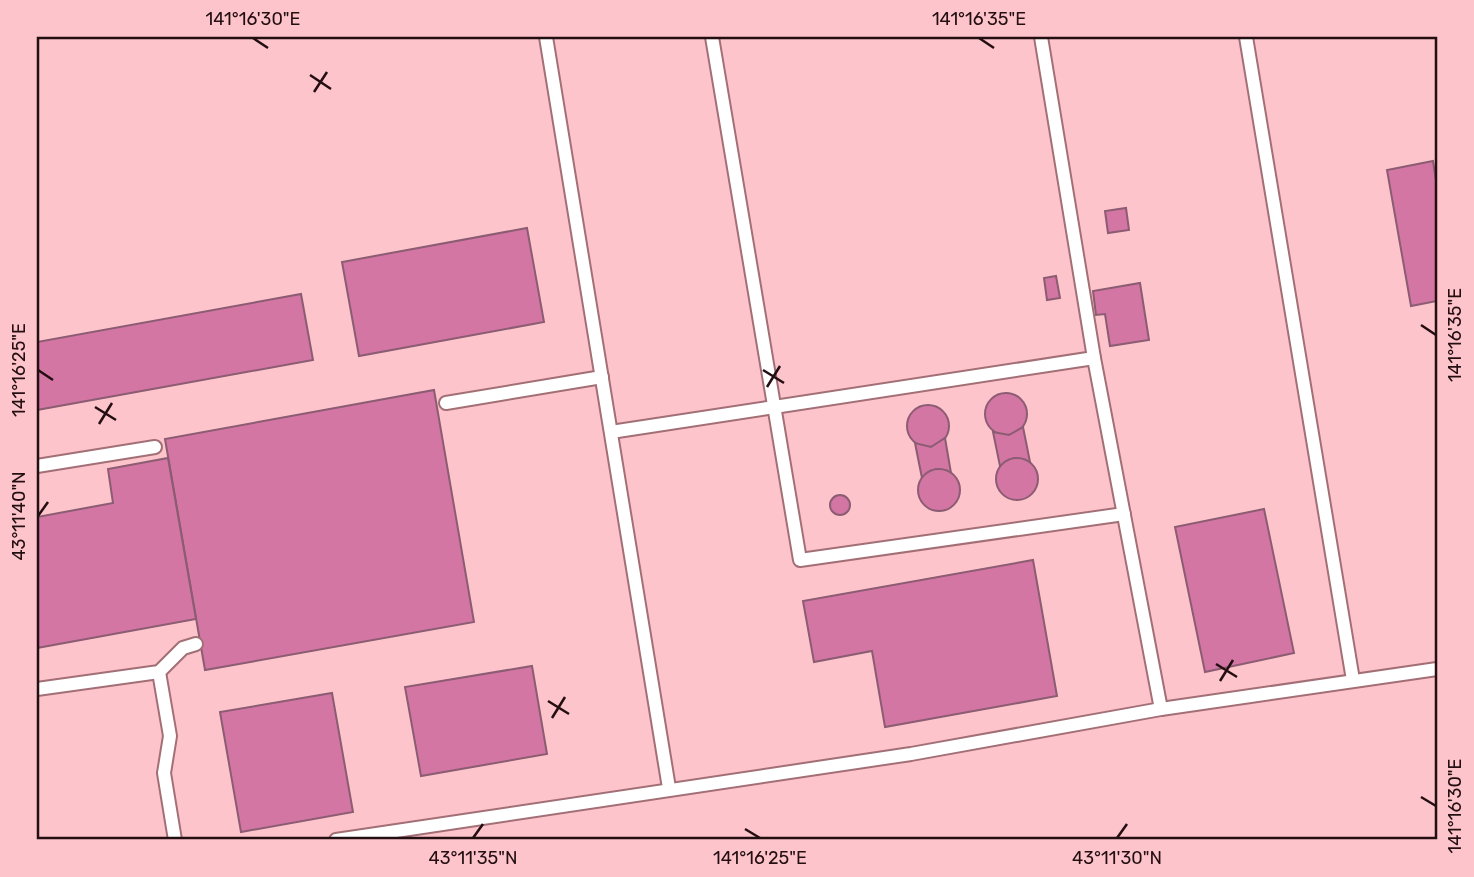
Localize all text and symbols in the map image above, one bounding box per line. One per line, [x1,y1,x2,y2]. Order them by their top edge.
text: 141°16'30"E [206,8,300,30]
text: 141°16'35"E [932,8,1026,30]
text: 141°16'35"E [1444,288,1466,382]
text: 141°16'25"E [8,323,30,417]
text: 43°11'40"N [8,471,30,561]
text: 141°16'30"E [1444,759,1466,853]
text: 43°11'35"N [428,847,518,869]
text: 141°16'25"E [713,847,807,869]
text: 43°11'30"N [1072,847,1162,869]

